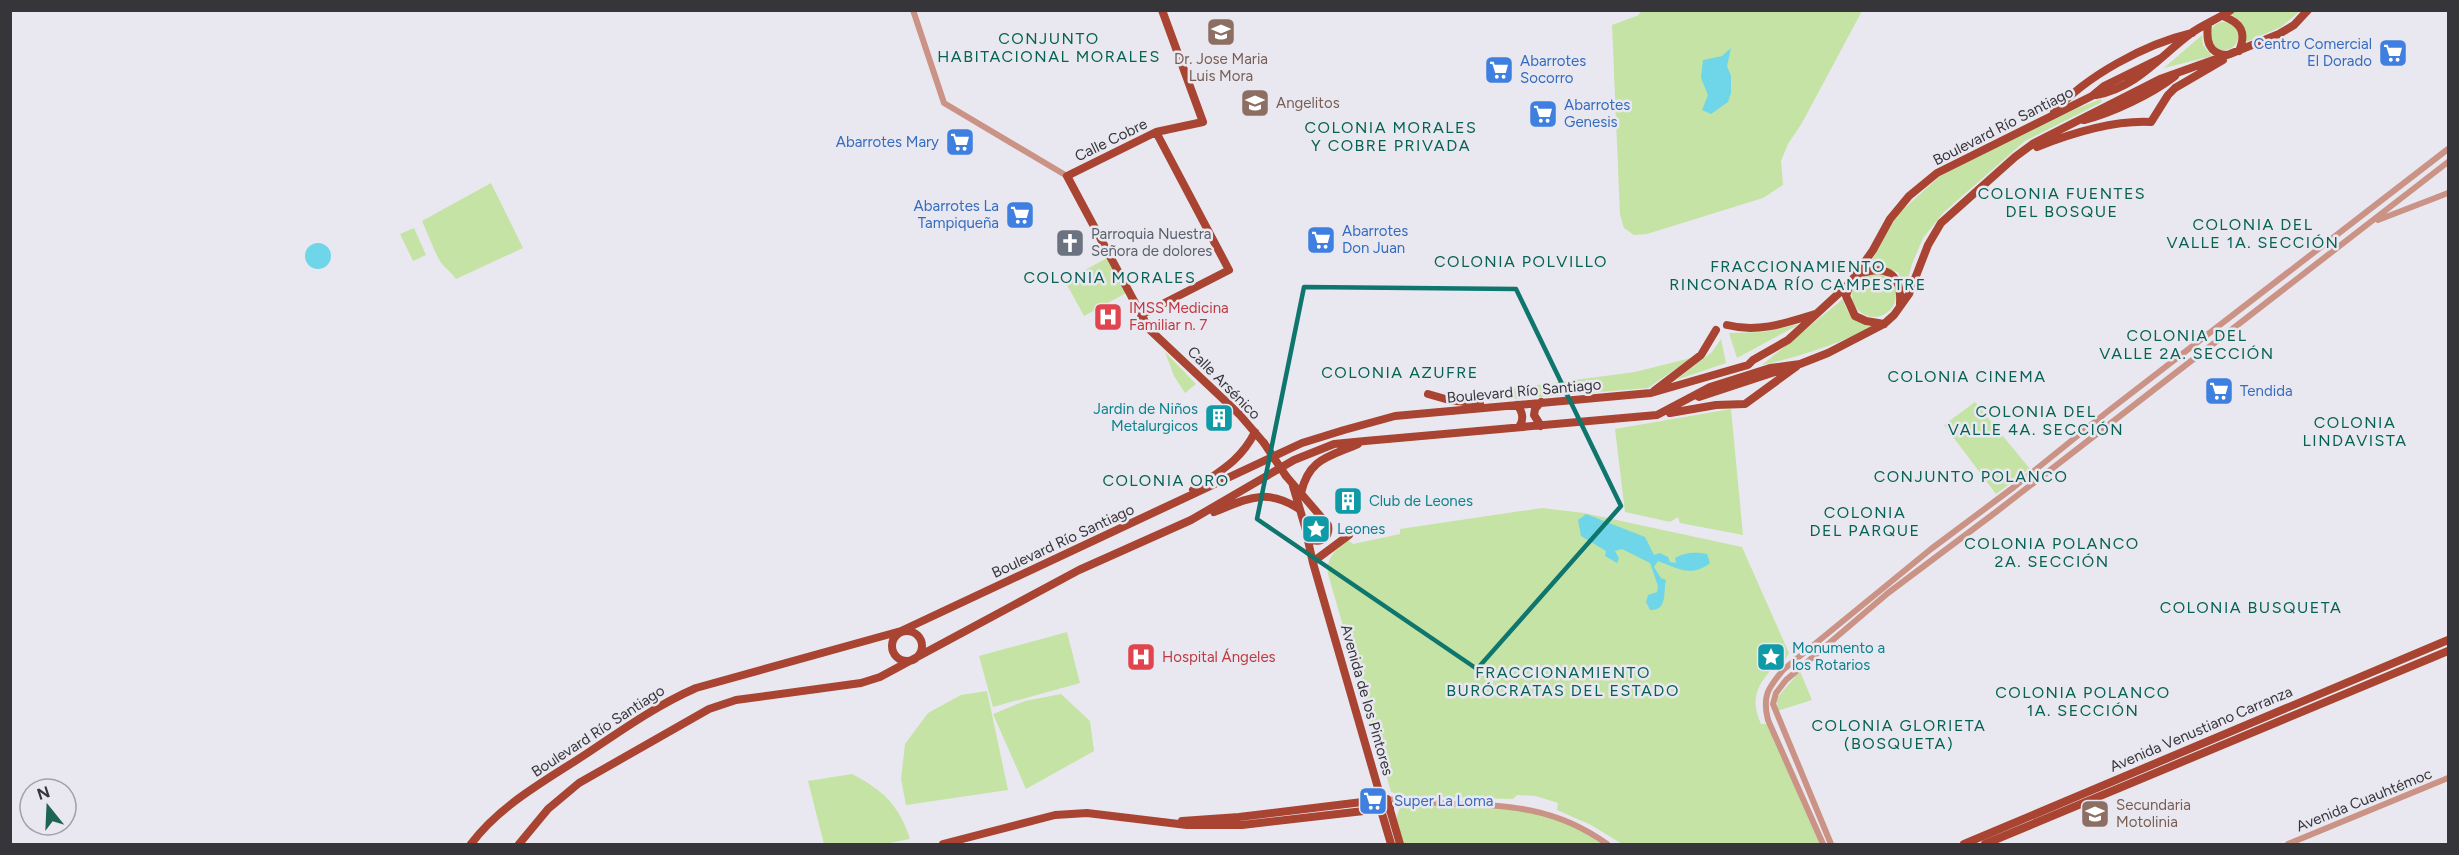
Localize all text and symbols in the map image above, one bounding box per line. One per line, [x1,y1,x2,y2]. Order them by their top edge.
school or university icon: Dr. Jose Maria Luis Mora [1205,16,1237,48]
district label: CONJUNTO HABITACIONAL MORALES [937,29,1161,66]
place label: Centro Comercial El Dorado [2253,35,2372,70]
supermarket icon: Centro Comercial El Dorado [2377,37,2409,69]
place label: Dr. Jose Maria Luis Mora [1174,50,1268,85]
place label: Abarrotes Socorro [1520,52,1586,87]
supermarket icon: Abarrotes Socorro [1483,54,1515,86]
street label: Boulevard Río Santiago [1930,83,2076,169]
school or university icon: Angelitos [1239,87,1271,119]
place label: Angelitos [1276,94,1340,112]
place label: Abarrotes Genesis [1564,96,1630,131]
supermarket icon: Abarrotes Genesis [1527,98,1559,130]
street label: Calle Cobre [1072,115,1150,165]
district label: COLONIA MORALES Y COBRE PRIVADA [1305,118,1477,155]
supermarket icon: Abarrotes Mary [944,126,976,158]
place label: Abarrotes Mary [836,133,939,151]
district label: COLONIA FUENTES DEL BOSQUE [1978,184,2146,221]
place label: Abarrotes La Tampiqueña [914,197,999,232]
supermarket icon: Abarrotes La Tampiqueña [1004,199,1036,231]
district label: COLONIA DEL VALLE 1A. SECCIÓN [2166,215,2340,252]
place label: Abarrotes Don Juan [1342,222,1408,257]
supermarket icon: Abarrotes Don Juan [1305,224,1337,256]
place label: Parroquia Nuestra Señora de dolores [1091,225,1212,260]
church icon: Parroquia Nuestra Señora de dolores [1054,227,1086,259]
district label: COLONIA POLVILLO [1434,252,1608,271]
district label: FRACCIONAMIENTO RINCONADA RÍO CAMPESTRE [1669,257,1927,294]
district label: COLONIA MORALES [1024,268,1196,287]
place label: IMSS Medicina Familiar n. 7 [1129,299,1229,334]
hospital icon: IMSS Medicina Familiar n. 7 [1092,301,1124,333]
district label: COLONIA DEL VALLE 2A. SECCIÓN [2099,326,2275,363]
street label: Calle Arsénico [1184,343,1265,424]
district label: COLONIA AZUFRE [1321,363,1479,382]
district label: COLONIA CINEMA [1888,367,2047,386]
street label: Boulevard Río Santiago [1446,375,1602,407]
supermarket icon: Tendida [2203,375,2235,407]
place label: Tendida [2240,382,2293,400]
place label: Jardin de Niños Metalurgicos [1093,400,1198,435]
building icon: Jardin de Niños Metalurgicos [1203,402,1235,434]
district label: COLONIA DEL VALLE 4A. SECCIÓN [1948,402,2124,439]
district label: COLONIA LINDAVISTA [2302,413,2408,450]
district label: CONJUNTO POLANCO [1874,467,2068,486]
district label: COLONIA ORO [1102,471,1230,490]
building icon: Club de Leones [1332,485,1364,517]
place label: Club de Leones [1369,492,1473,510]
street label: Boulevard Río Santiago [989,500,1137,582]
district label: COLONIA DEL PARQUE [1809,503,1921,540]
place icon: Leones [1300,513,1332,545]
place label: Leones [1337,520,1385,538]
district label: COLONIA POLANCO 2A. SECCIÓN [1964,534,2140,571]
district label: COLONIA BUSQUETA [2160,598,2342,617]
street label: Avenida de los Pintores [1337,622,1397,778]
place label: Monumento a los Rotarios [1792,639,1885,674]
hospital icon: Hospital Ángeles [1125,641,1157,673]
place icon: Monumento a los Rotarios [1755,641,1787,673]
place label: Hospital Ángeles [1162,648,1276,666]
district label: FRACCIONAMIENTO BURÓCRATAS DEL ESTADO [1446,663,1680,700]
street label: Boulevard Río Santiago [528,681,668,781]
street label: Avenida Venustiano Carranza [2107,682,2295,776]
district label: COLONIA POLANCO 1A. SECCIÓN [1995,683,2171,720]
district label: COLONIA GLORIETA (BOSQUETA) [1812,716,1986,753]
street label: Avenida Cuauhtémoc [2294,765,2434,835]
north arrow [18,777,78,837]
text: N [35,782,52,804]
supermarket icon: Super La Loma [1357,785,1389,817]
place label: Super La Loma [1394,792,1493,810]
place label: Secundaria Motolinia [2116,796,2191,831]
school or university icon: Secundaria Motolinia [2079,798,2111,830]

